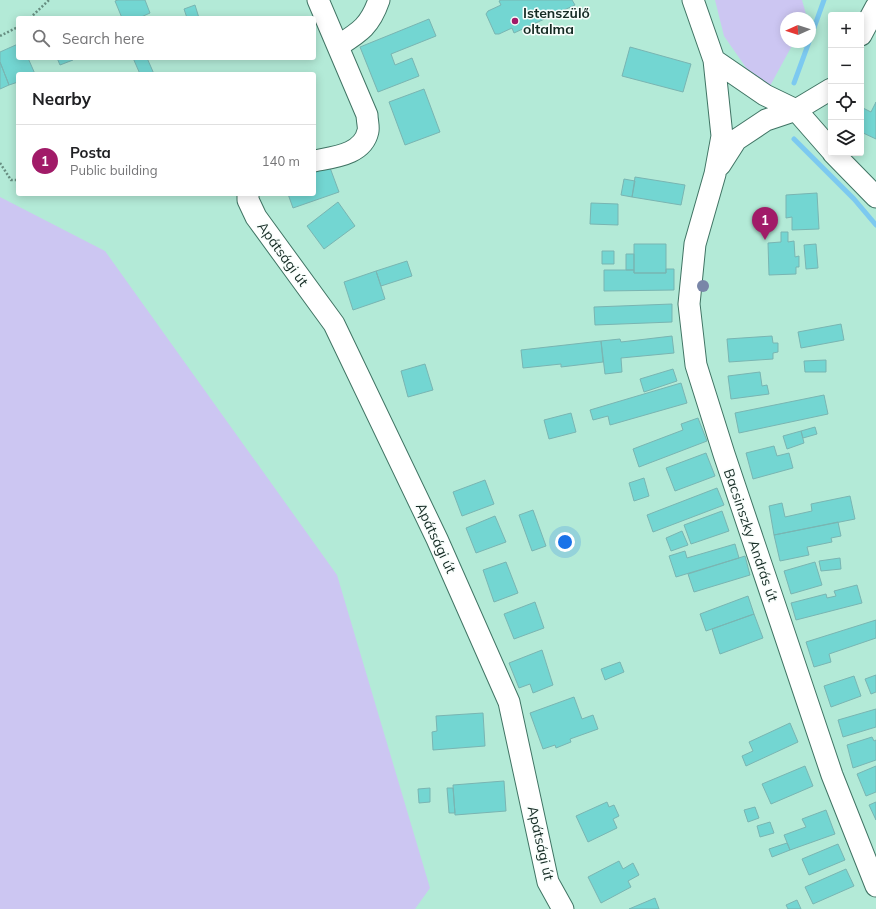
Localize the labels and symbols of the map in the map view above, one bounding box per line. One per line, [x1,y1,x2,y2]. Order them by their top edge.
place label: Istenszülő oltalma [523,4,590,38]
north arrow [780,12,816,48]
marker: Istenszülő oltalma [510,16,520,26]
pin: 1 [752,207,778,240]
street label: Apátsági út [253,218,313,290]
street label: Bacsinszky András út [720,466,782,604]
street label: Apátsági út [412,500,460,576]
your location [555,532,575,552]
street label: Apátsági út [524,804,558,882]

